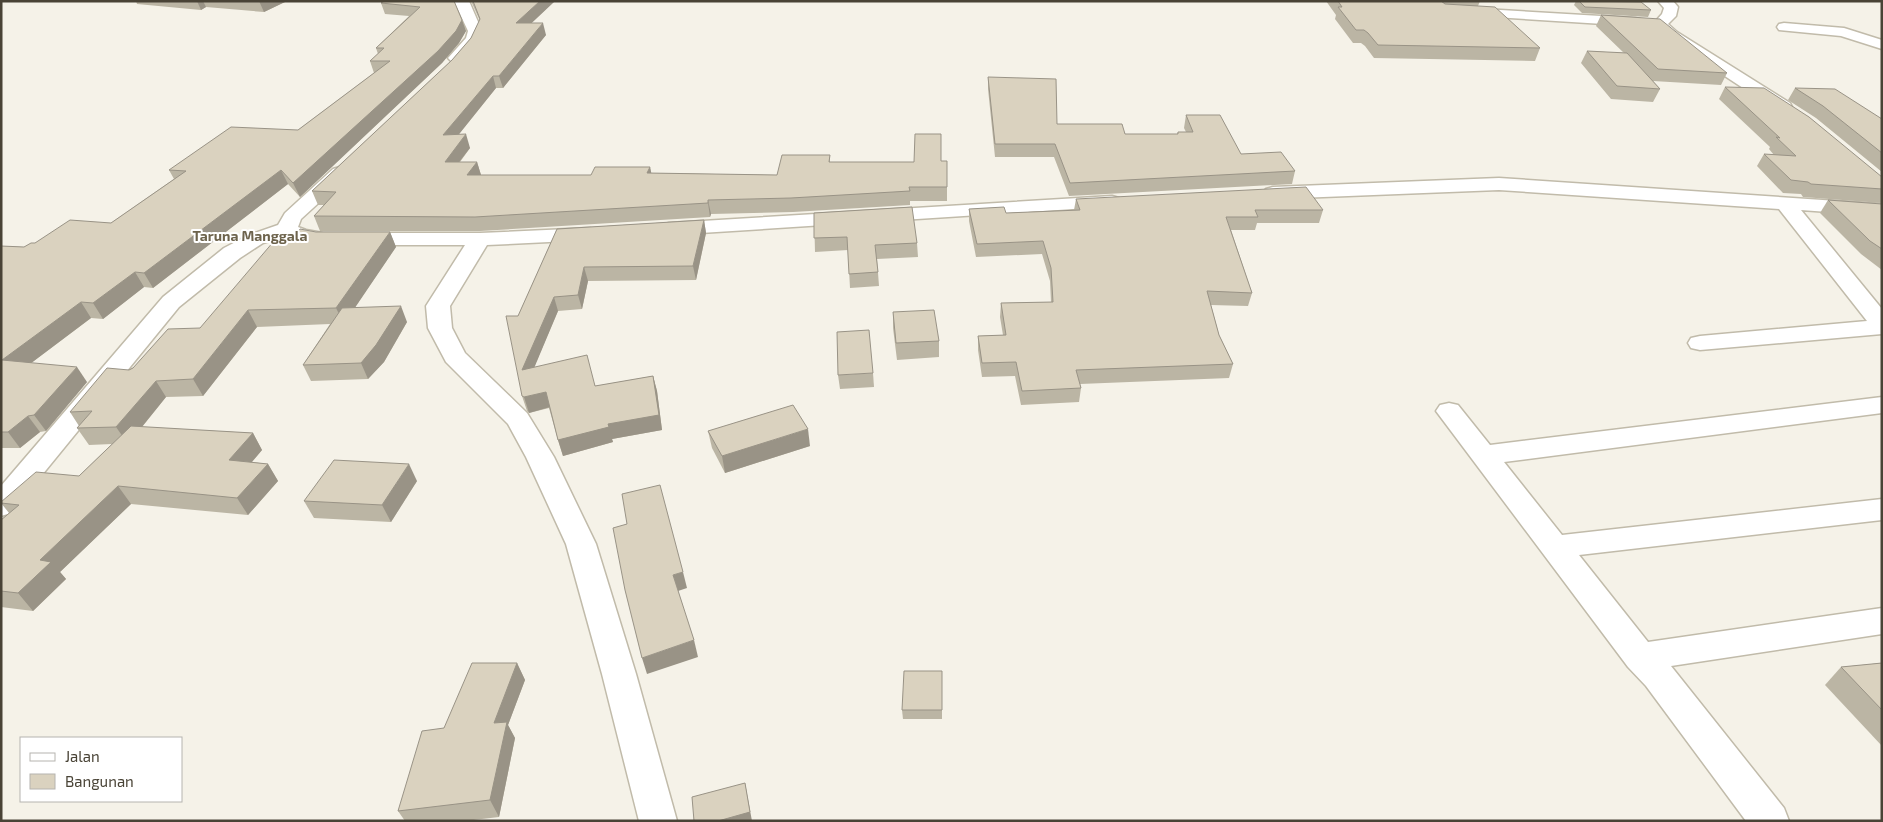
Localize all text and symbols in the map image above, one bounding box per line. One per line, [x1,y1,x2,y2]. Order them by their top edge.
district label: Taruna Manggala [193,227,307,244]
legend [20,737,182,802]
text: Jalan [65,747,100,765]
text: Bangunan [65,772,134,790]

